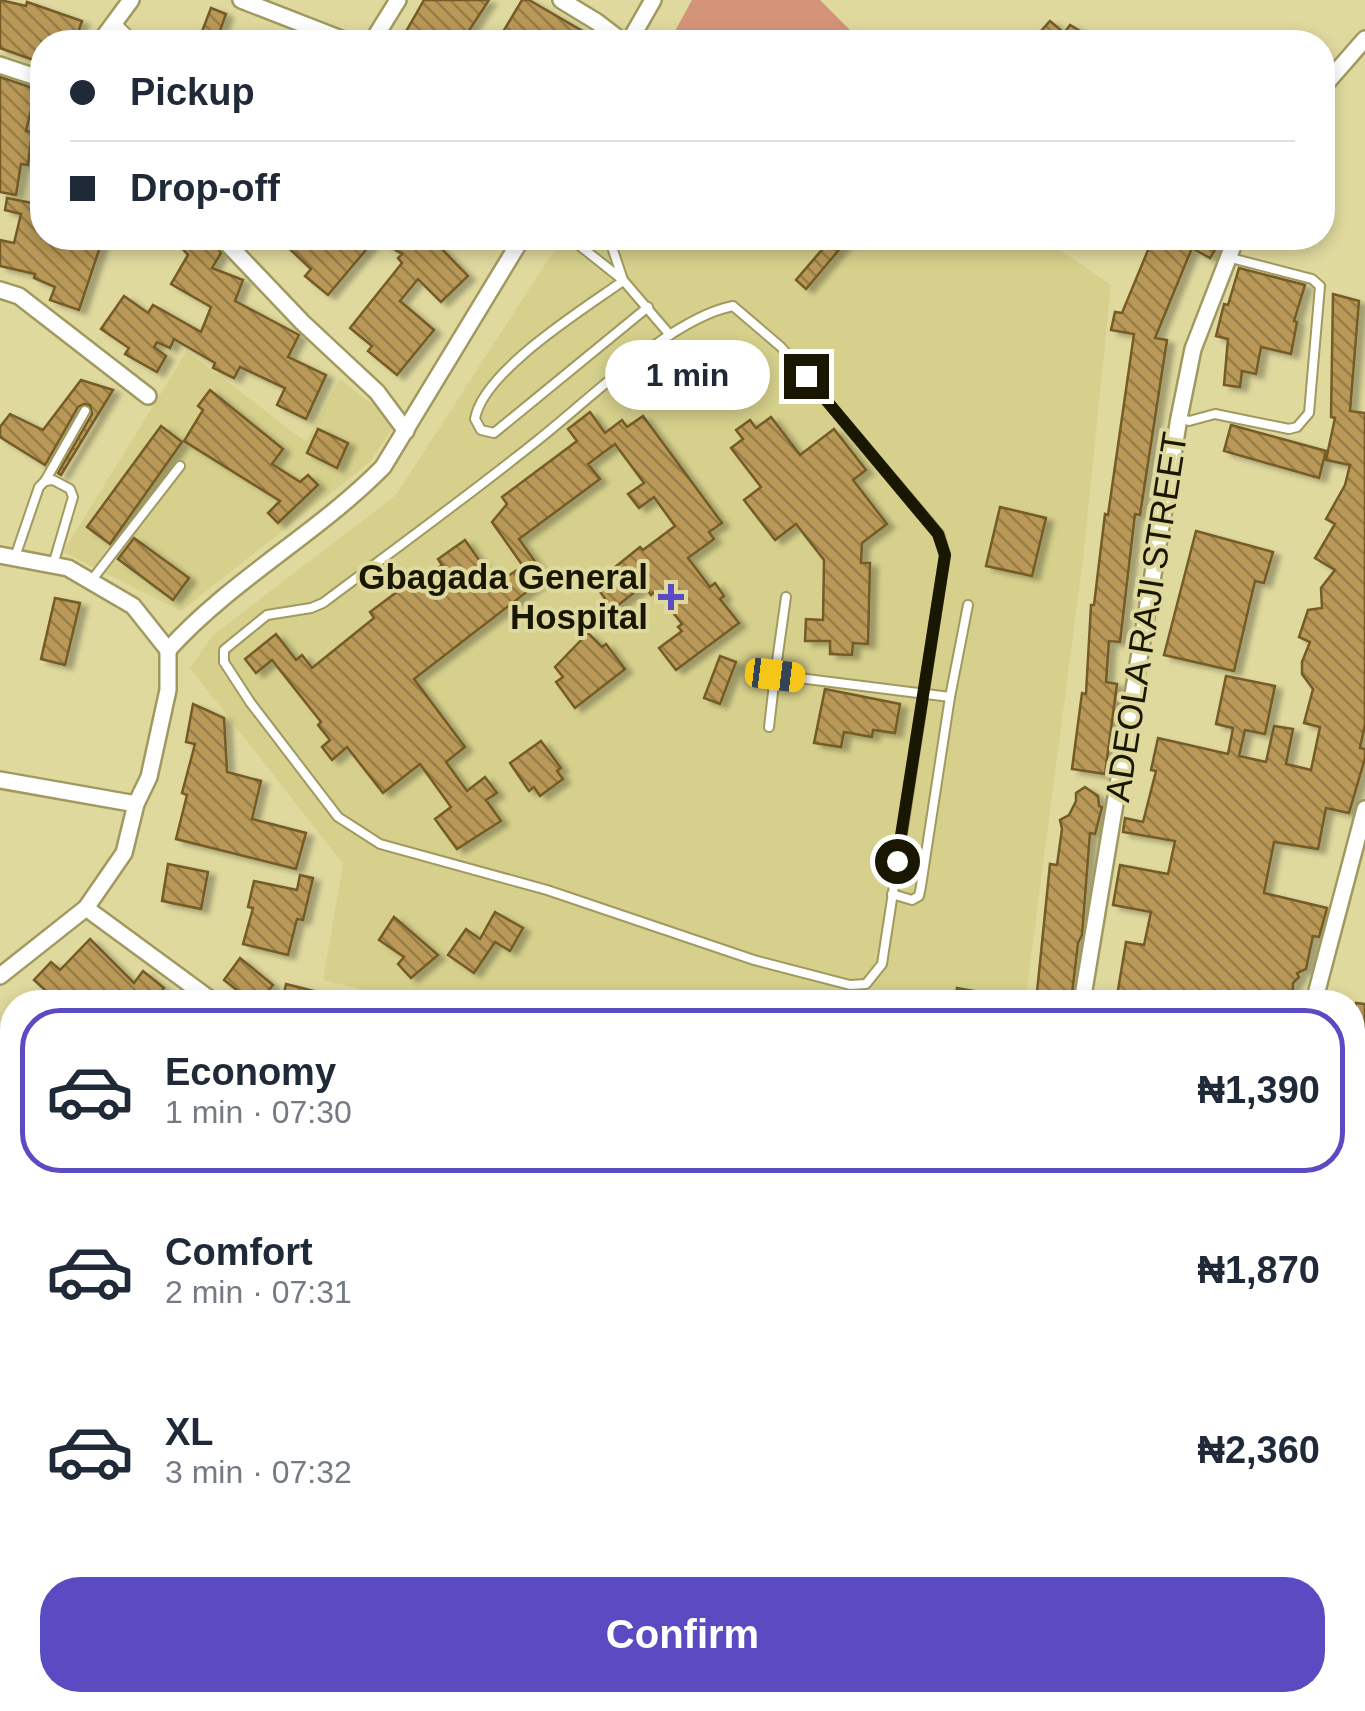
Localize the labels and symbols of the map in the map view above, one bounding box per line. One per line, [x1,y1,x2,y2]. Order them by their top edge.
callout: 1 min [606,341,771,411]
route end [784,354,829,399]
street label: ADEOLA RAJI STREET [1097,429,1194,804]
place label: Gbagada General Hospital [358,557,648,636]
marker: Gbagada General Hospital [658,584,684,610]
car [743,656,807,694]
route start [875,839,920,884]

